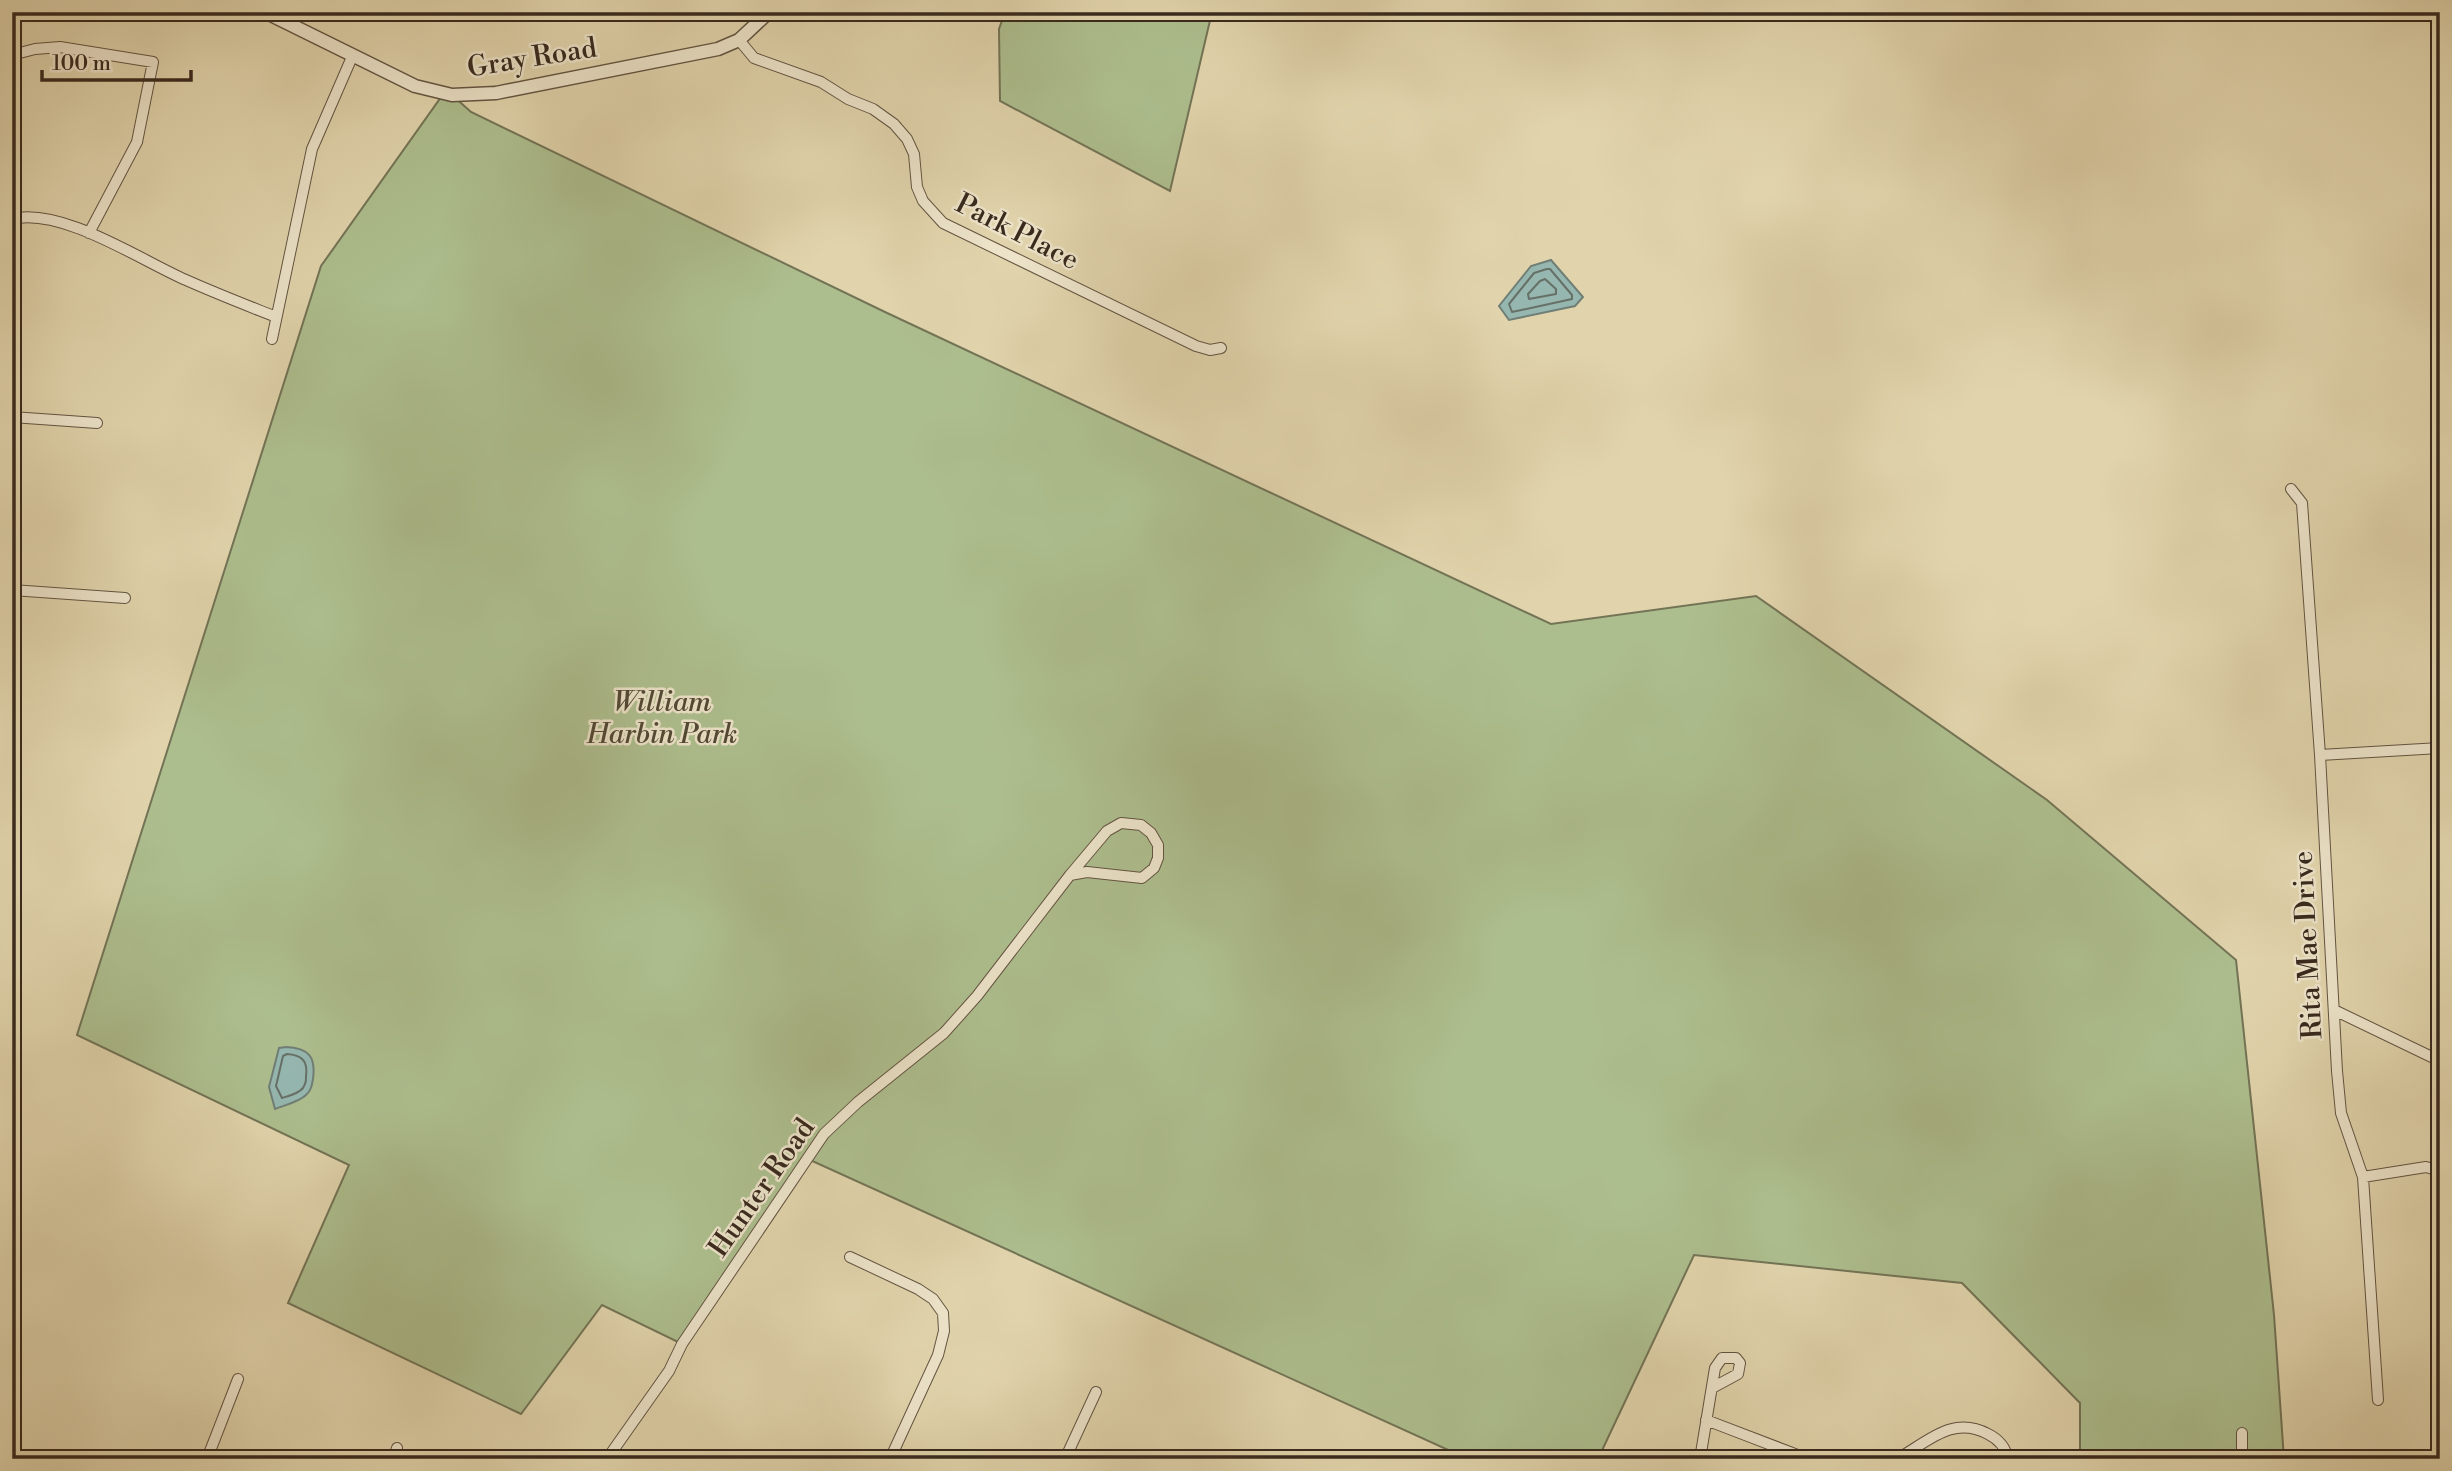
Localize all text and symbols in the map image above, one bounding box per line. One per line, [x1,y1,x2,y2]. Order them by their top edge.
street label: Gray Road [465,30,599,86]
scale bar [42,38,191,82]
text: 100 m [52,51,111,77]
street label: Park Place [949,186,1085,278]
park label: William Harbin Park [586,685,737,752]
street label: Rita Mae Drive [2286,850,2330,1040]
street label: Hunter Road [701,1112,823,1264]

